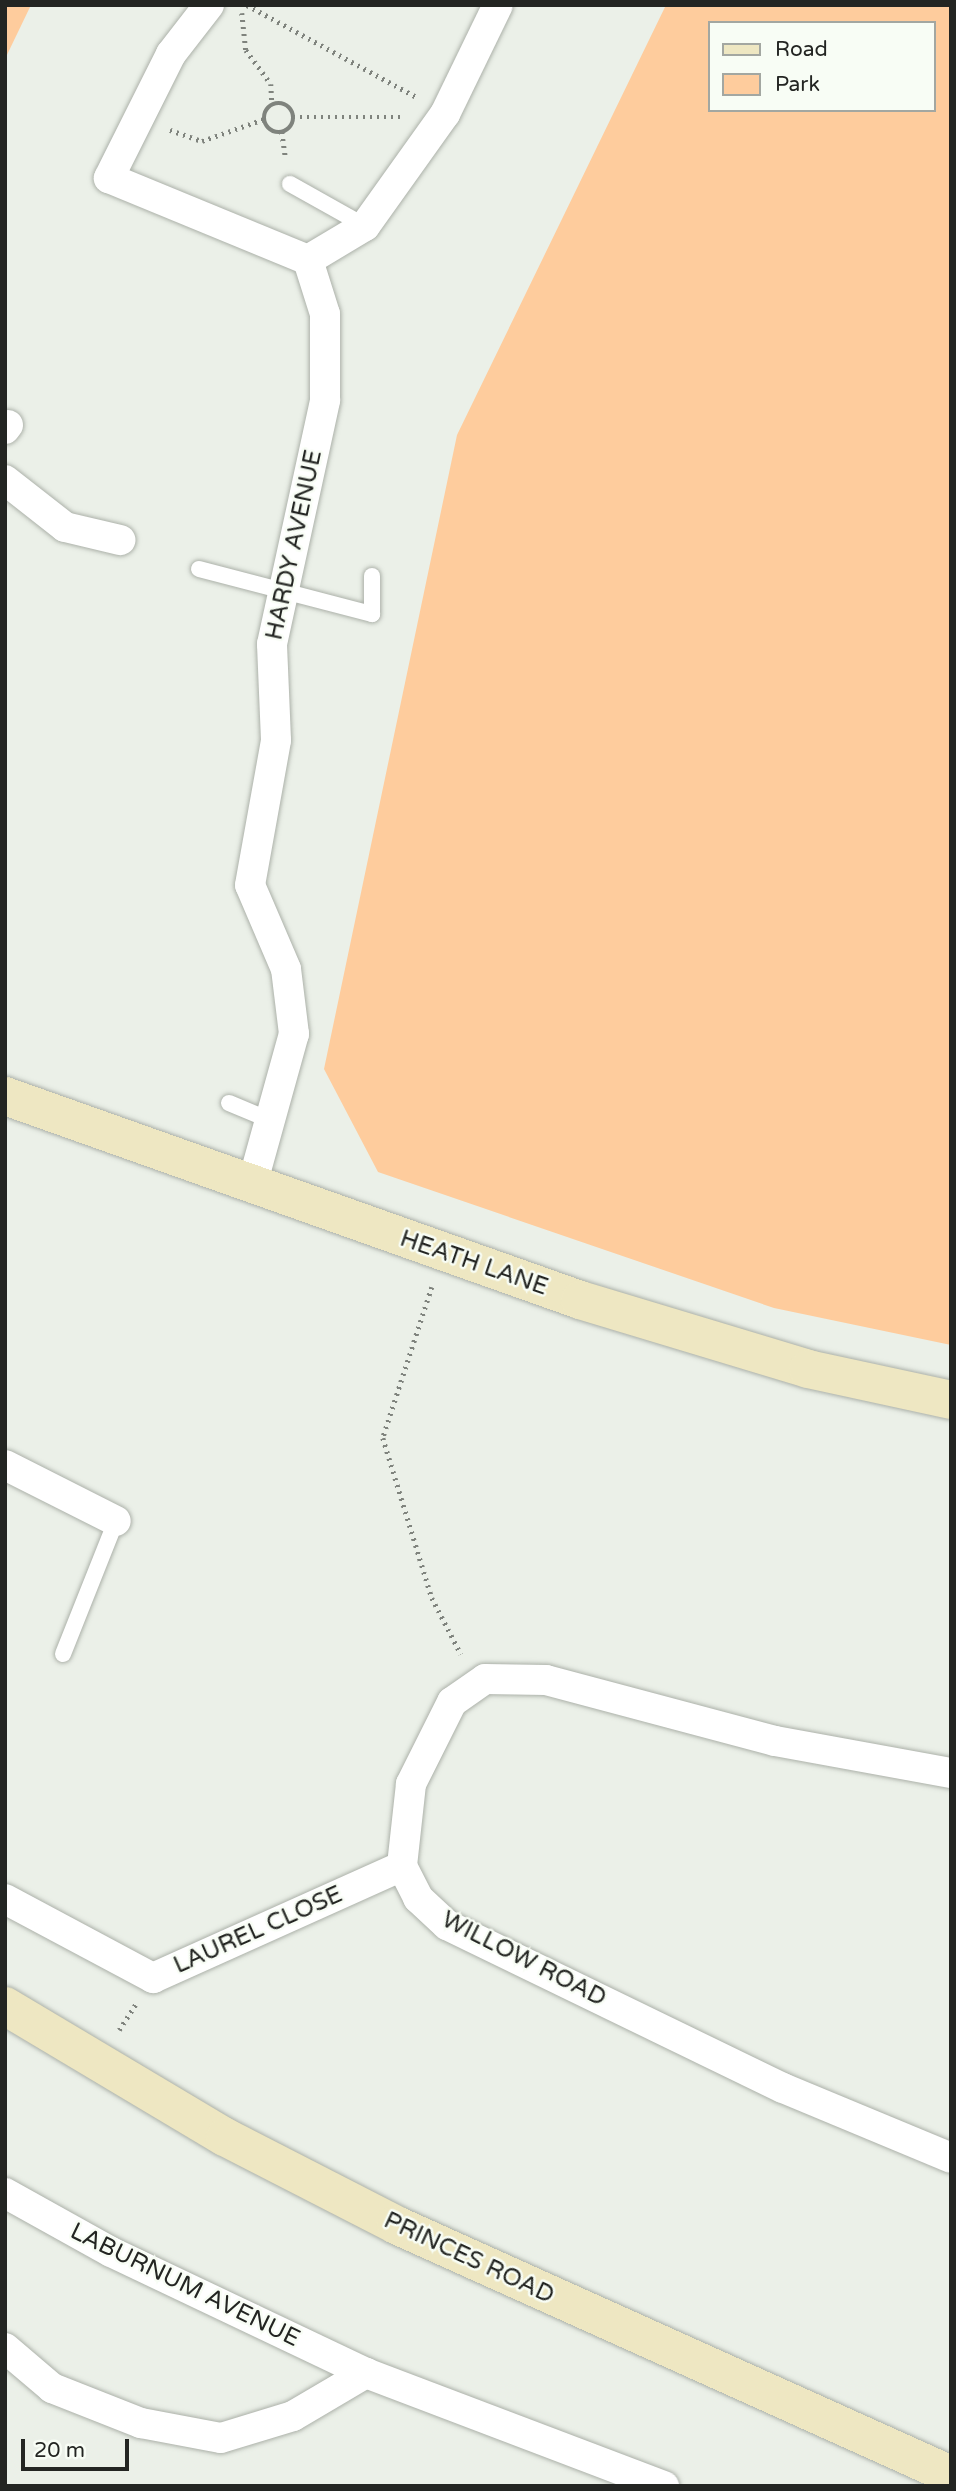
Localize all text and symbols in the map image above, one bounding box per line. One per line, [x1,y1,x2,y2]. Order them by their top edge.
legend [708,21,935,112]
text: Road [775,37,828,62]
text: Park [775,72,820,97]
street label: HARDY AVENUE [260,447,328,643]
street label: HEATH LANE [396,1224,552,1302]
street label: LAUREL CLOSE [169,1880,347,1980]
street label: WILLOW ROAD [437,1905,611,2013]
street label: PRINCES ROAD [379,2206,559,2310]
street label: LABURNUM AVENUE [66,2217,304,2353]
scale bar [24,2424,133,2468]
text: 20 m [34,2438,85,2463]

